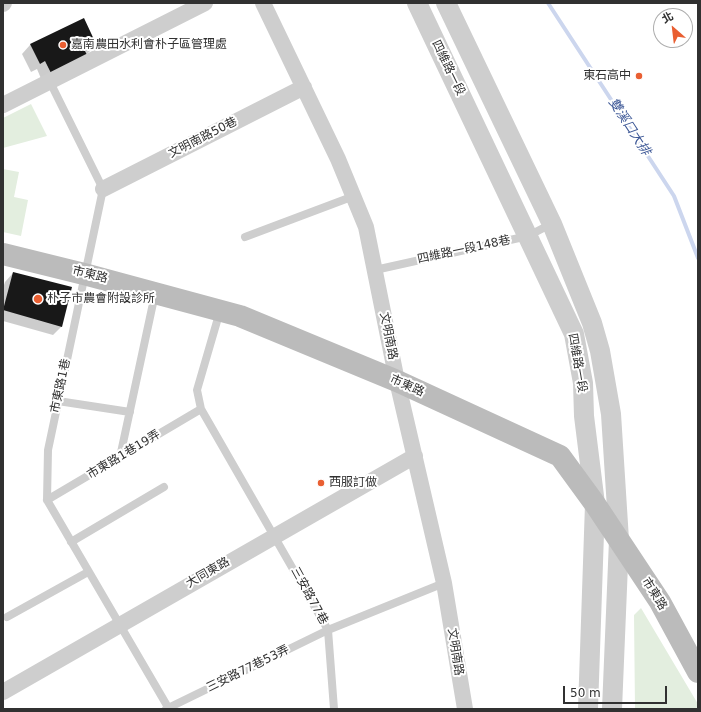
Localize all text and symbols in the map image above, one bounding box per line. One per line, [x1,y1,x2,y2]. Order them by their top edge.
north arrow [653,8,693,48]
text: 北 [660,10,676,26]
place label: 嘉南農田水利會朴子區管理處 [71,38,227,52]
street label: 四維路一段 [428,38,468,98]
marker: 嘉南農田水利會朴子區管理處 [58,40,68,50]
place label: 東石高中 [583,69,631,83]
marker: 東石高中 [634,71,644,81]
water label: 雙溪口大排 [605,95,653,159]
street label: 文明南路50巷 [166,114,240,162]
street label: 四維路一段148巷 [416,233,512,267]
street label: 市東路 [71,264,109,286]
place label: 朴子市農會附設診所 [47,292,155,306]
marker: 朴子市農會附設診所 [32,293,44,305]
street label: 文明南路 [376,311,400,361]
street label: 四維路一段 [565,332,589,394]
street label: 市東路1巷 [48,357,74,415]
street label: 市東路 [388,372,426,400]
street label: 市東路1巷19弄 [85,427,163,483]
place label: 西服訂做 [329,476,377,490]
marker: 西服訂做 [316,478,326,488]
street label: 大同東路 [184,555,232,591]
street label: 三安路77巷 [287,565,331,627]
street label: 市東路 [638,575,670,613]
street label: 文明南路 [444,627,466,677]
street label: 三安路77巷53弄 [204,643,292,695]
scale bar [565,678,669,704]
text: 50 m [570,686,601,700]

